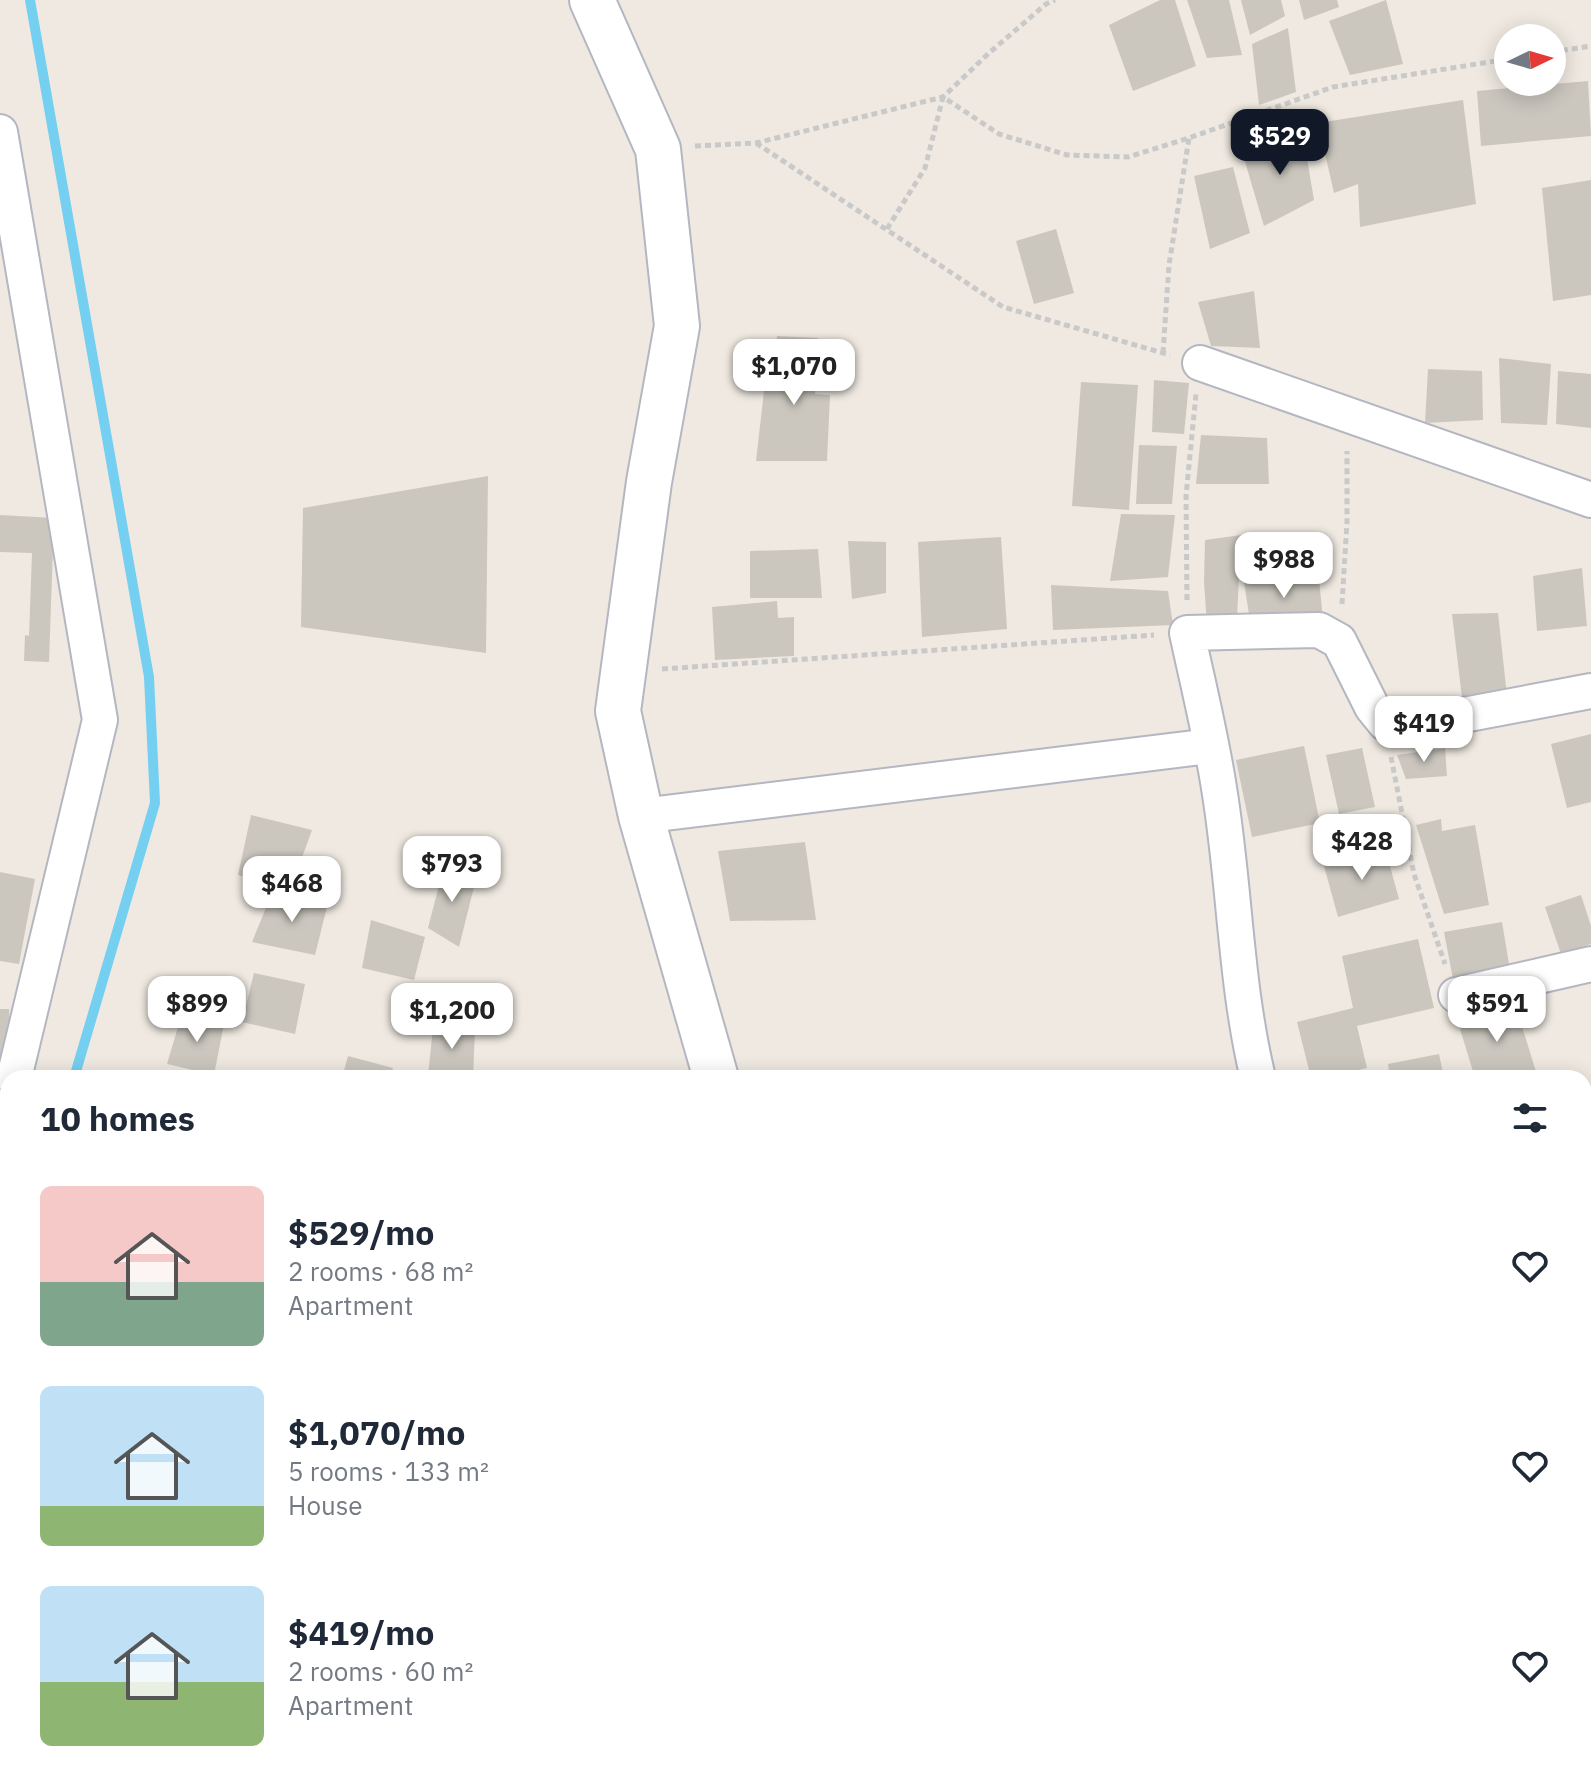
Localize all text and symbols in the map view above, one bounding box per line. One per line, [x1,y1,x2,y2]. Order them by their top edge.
north arrow [1494,24,1566,96]
map controls [1494,24,1566,96]
pin: $529 [1233,109,1327,177]
text: $529 [1249,118,1311,152]
pin: $1,070 [729,339,859,407]
text: $1,070 [751,348,837,382]
pin: $988 [1237,532,1331,600]
text: $988 [1253,541,1315,575]
pin: $419 [1377,696,1471,764]
text: $419 [1393,705,1455,739]
pin: $428 [1315,814,1409,882]
text: $428 [1331,823,1393,857]
pin: $793 [405,836,499,904]
text: $793 [421,845,483,879]
pin: $468 [245,856,339,924]
text: $468 [261,865,323,899]
pin: $899 [150,976,244,1044]
pin: $591 [1450,976,1544,1044]
pin: $1,200 [387,983,517,1051]
text: $899 [166,985,228,1019]
text: $591 [1466,985,1528,1019]
text: $1,200 [409,992,495,1026]
text: 10 homes [40,1096,195,1140]
icon: filters [1508,1096,1552,1140]
text: $529/mo [288,1210,435,1254]
icon: home [104,1218,200,1314]
icon: heart [1508,1244,1552,1288]
text: 2 rooms · 68 m² [288,1254,473,1288]
text: Apartment [288,1288,413,1322]
text: $1,070/mo [288,1410,465,1454]
icon: home [104,1418,200,1514]
icon: heart [1508,1444,1552,1488]
text: 5 rooms · 133 m² [288,1454,489,1488]
text: House [288,1488,363,1522]
text: $419/mo [288,1610,435,1654]
icon: home [104,1618,200,1714]
icon: heart [1508,1644,1552,1688]
text: 2 rooms · 60 m² [288,1654,473,1688]
text: Apartment [288,1688,413,1722]

